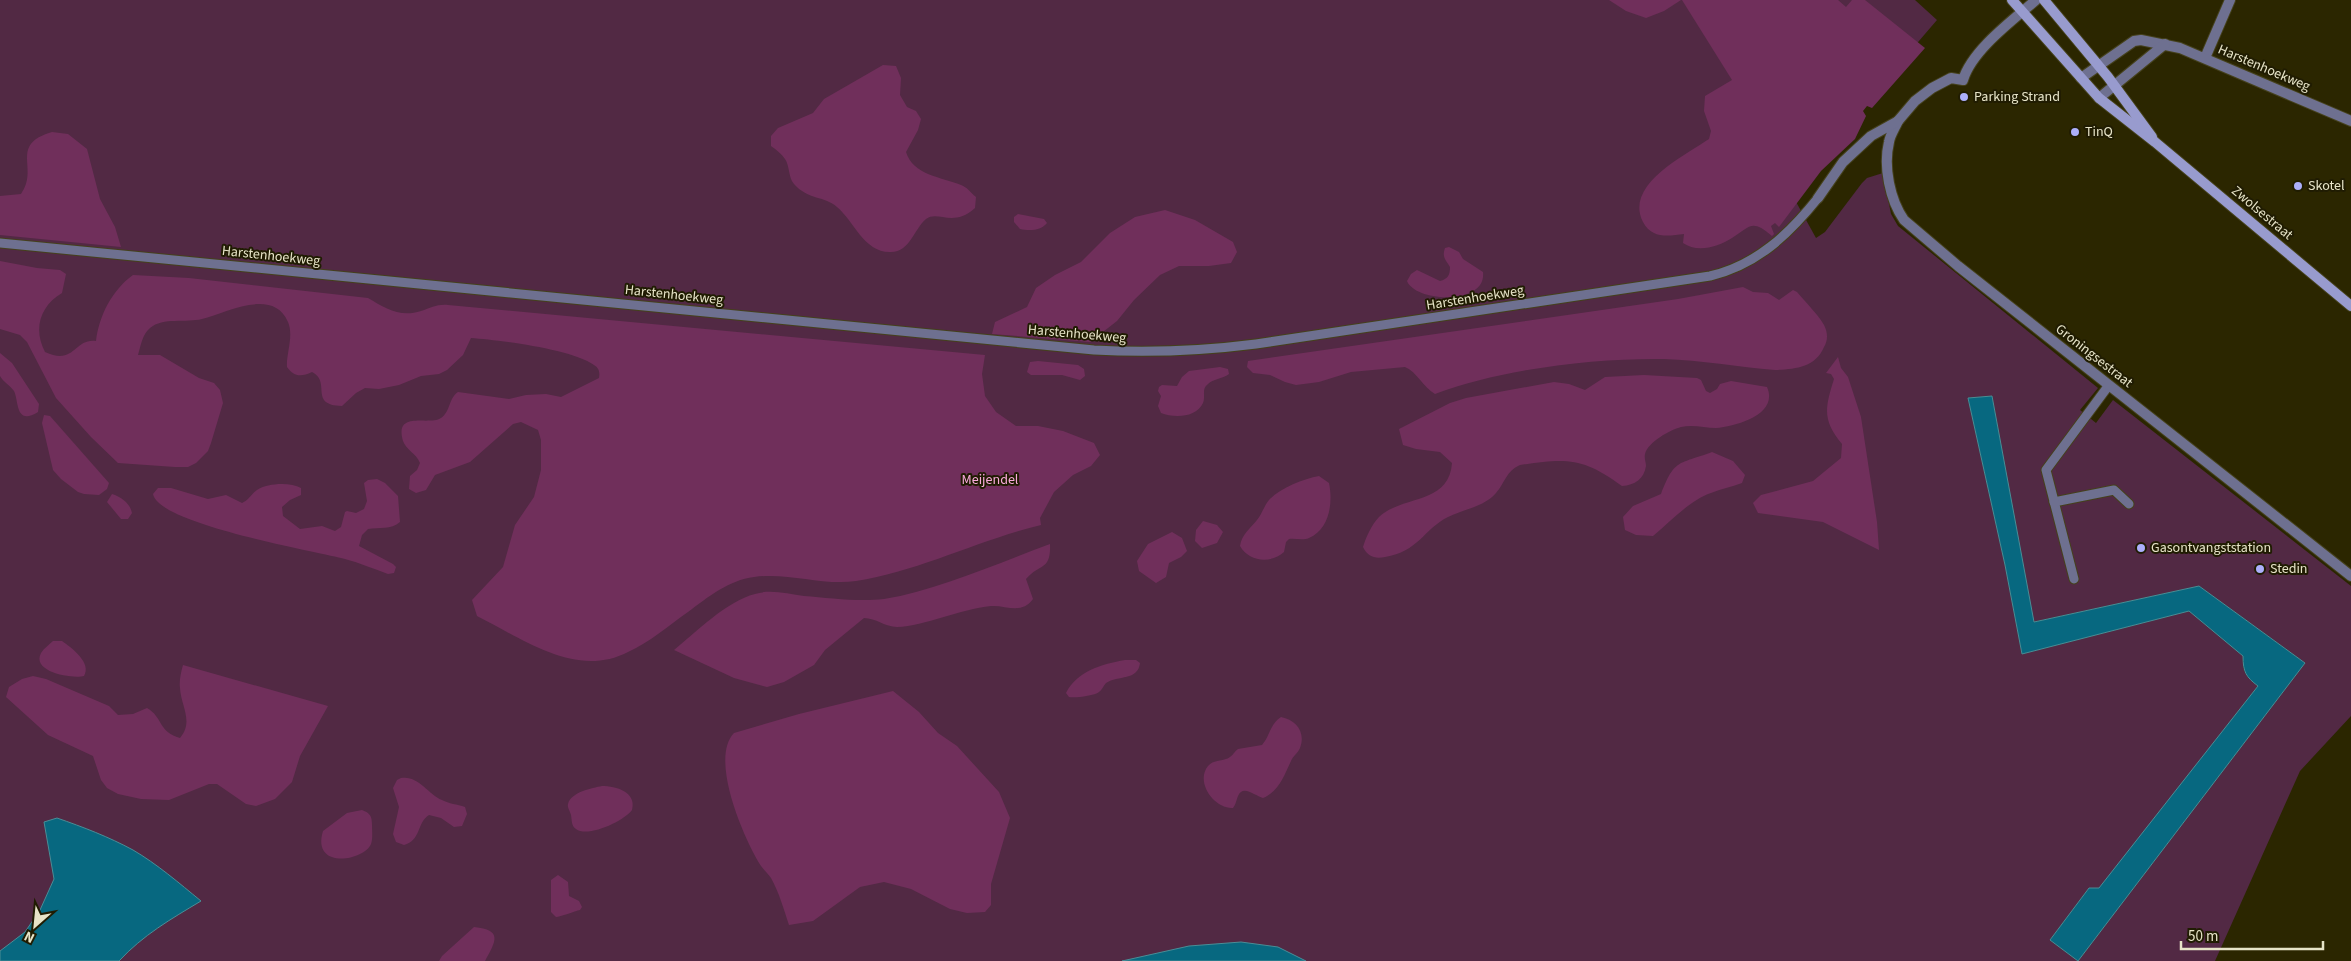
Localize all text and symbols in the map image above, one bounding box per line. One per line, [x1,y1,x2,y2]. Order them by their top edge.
street label: Harstenhoekweg [2215,40,2313,96]
place label: Parking Strand [1974,87,2060,107]
marker: Parking Strand [1958,91,1970,103]
place label: TinQ [2085,122,2113,142]
marker: TinQ [2069,126,2081,138]
place label: Skotel [2308,176,2345,196]
marker: Skotel [2292,180,2304,192]
street label: Zwolsestraat [2227,181,2297,245]
street label: Harstenhoekweg [221,241,321,271]
street label: Harstenhoekweg [624,280,724,310]
street label: Harstenhoekweg [1425,280,1525,316]
street label: Groningsestraat [2051,319,2137,393]
street label: Harstenhoekweg [1027,320,1127,348]
park label: Meijendel [962,470,1019,490]
place label: Gasontvangststation [2151,538,2271,558]
marker: Gasontvangststation [2135,542,2147,554]
place label: Stedin [2270,559,2308,579]
marker: Stedin [2254,563,2266,575]
north arrow [10,901,60,951]
scale bar [2181,918,2324,950]
text: N [21,926,38,948]
text: 50 m [2188,926,2218,947]

